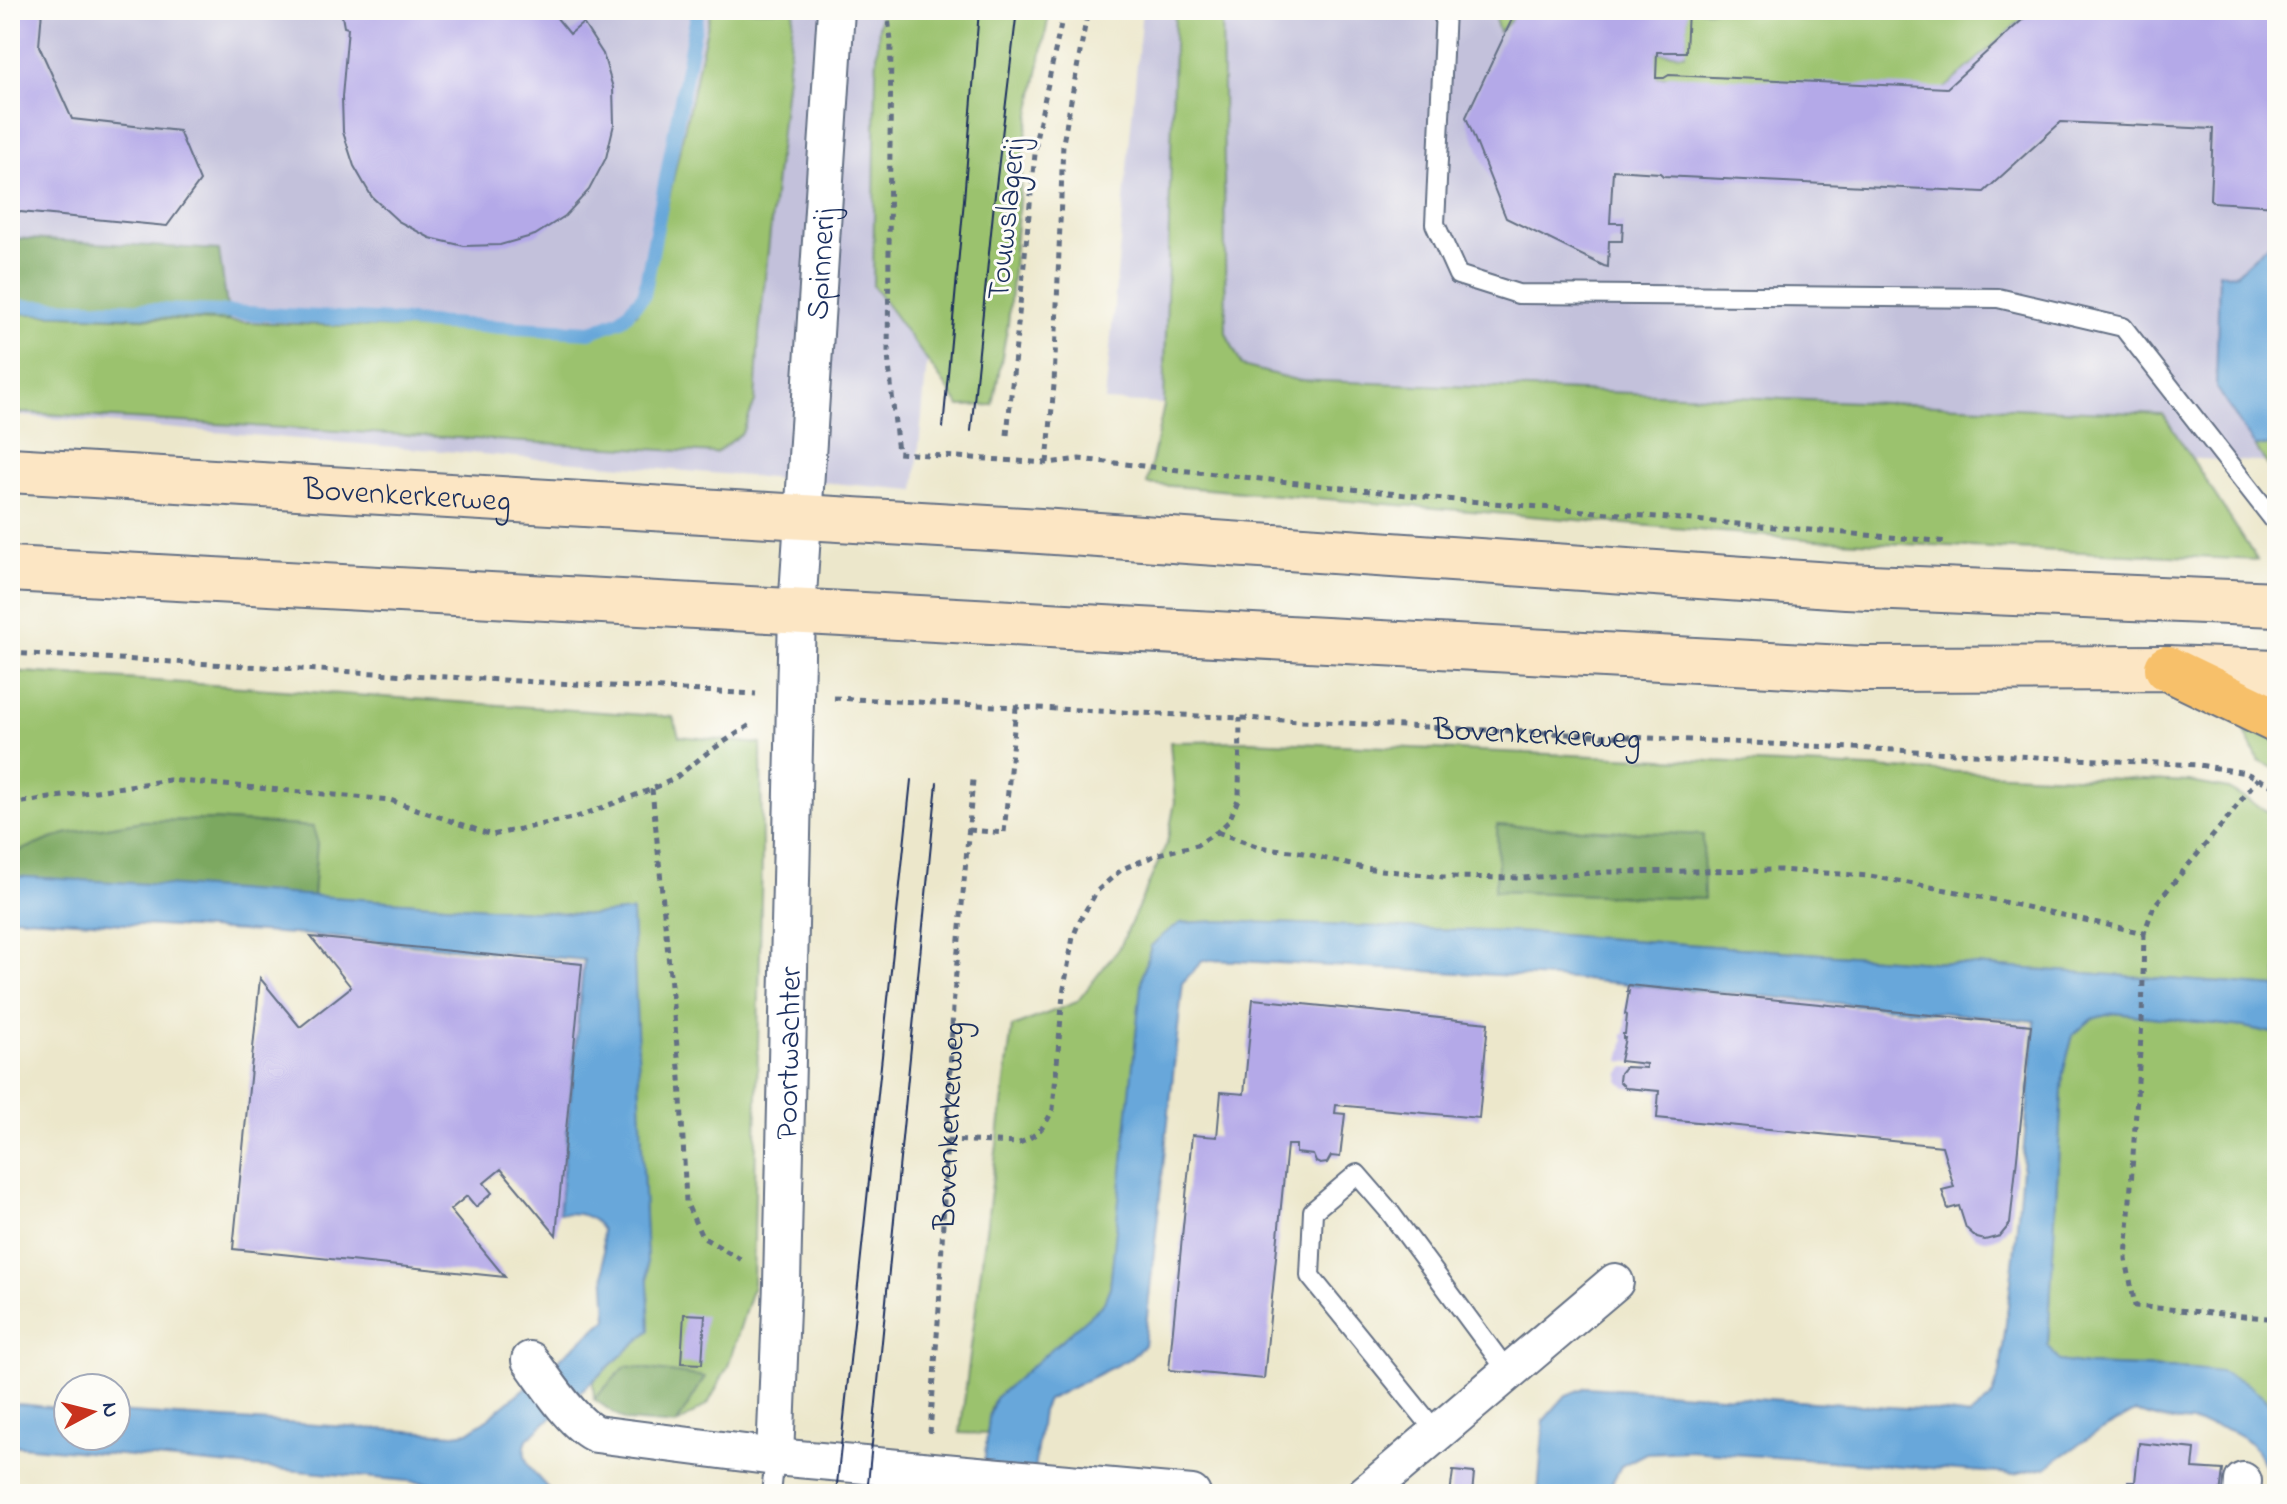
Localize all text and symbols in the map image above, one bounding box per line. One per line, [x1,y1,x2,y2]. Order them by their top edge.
street label: Touwslagerij [977,135,1040,303]
street label: Spinnerij [796,206,850,322]
street label: Bovenkerkerweg [301,467,512,527]
street label: Bovenkerkerweg [1431,707,1642,765]
street label: Poortwachter [765,966,816,1140]
street label: Bovenkerkerweg [923,1021,979,1232]
north arrow [52,1372,132,1452]
text: N [92,1401,126,1419]

